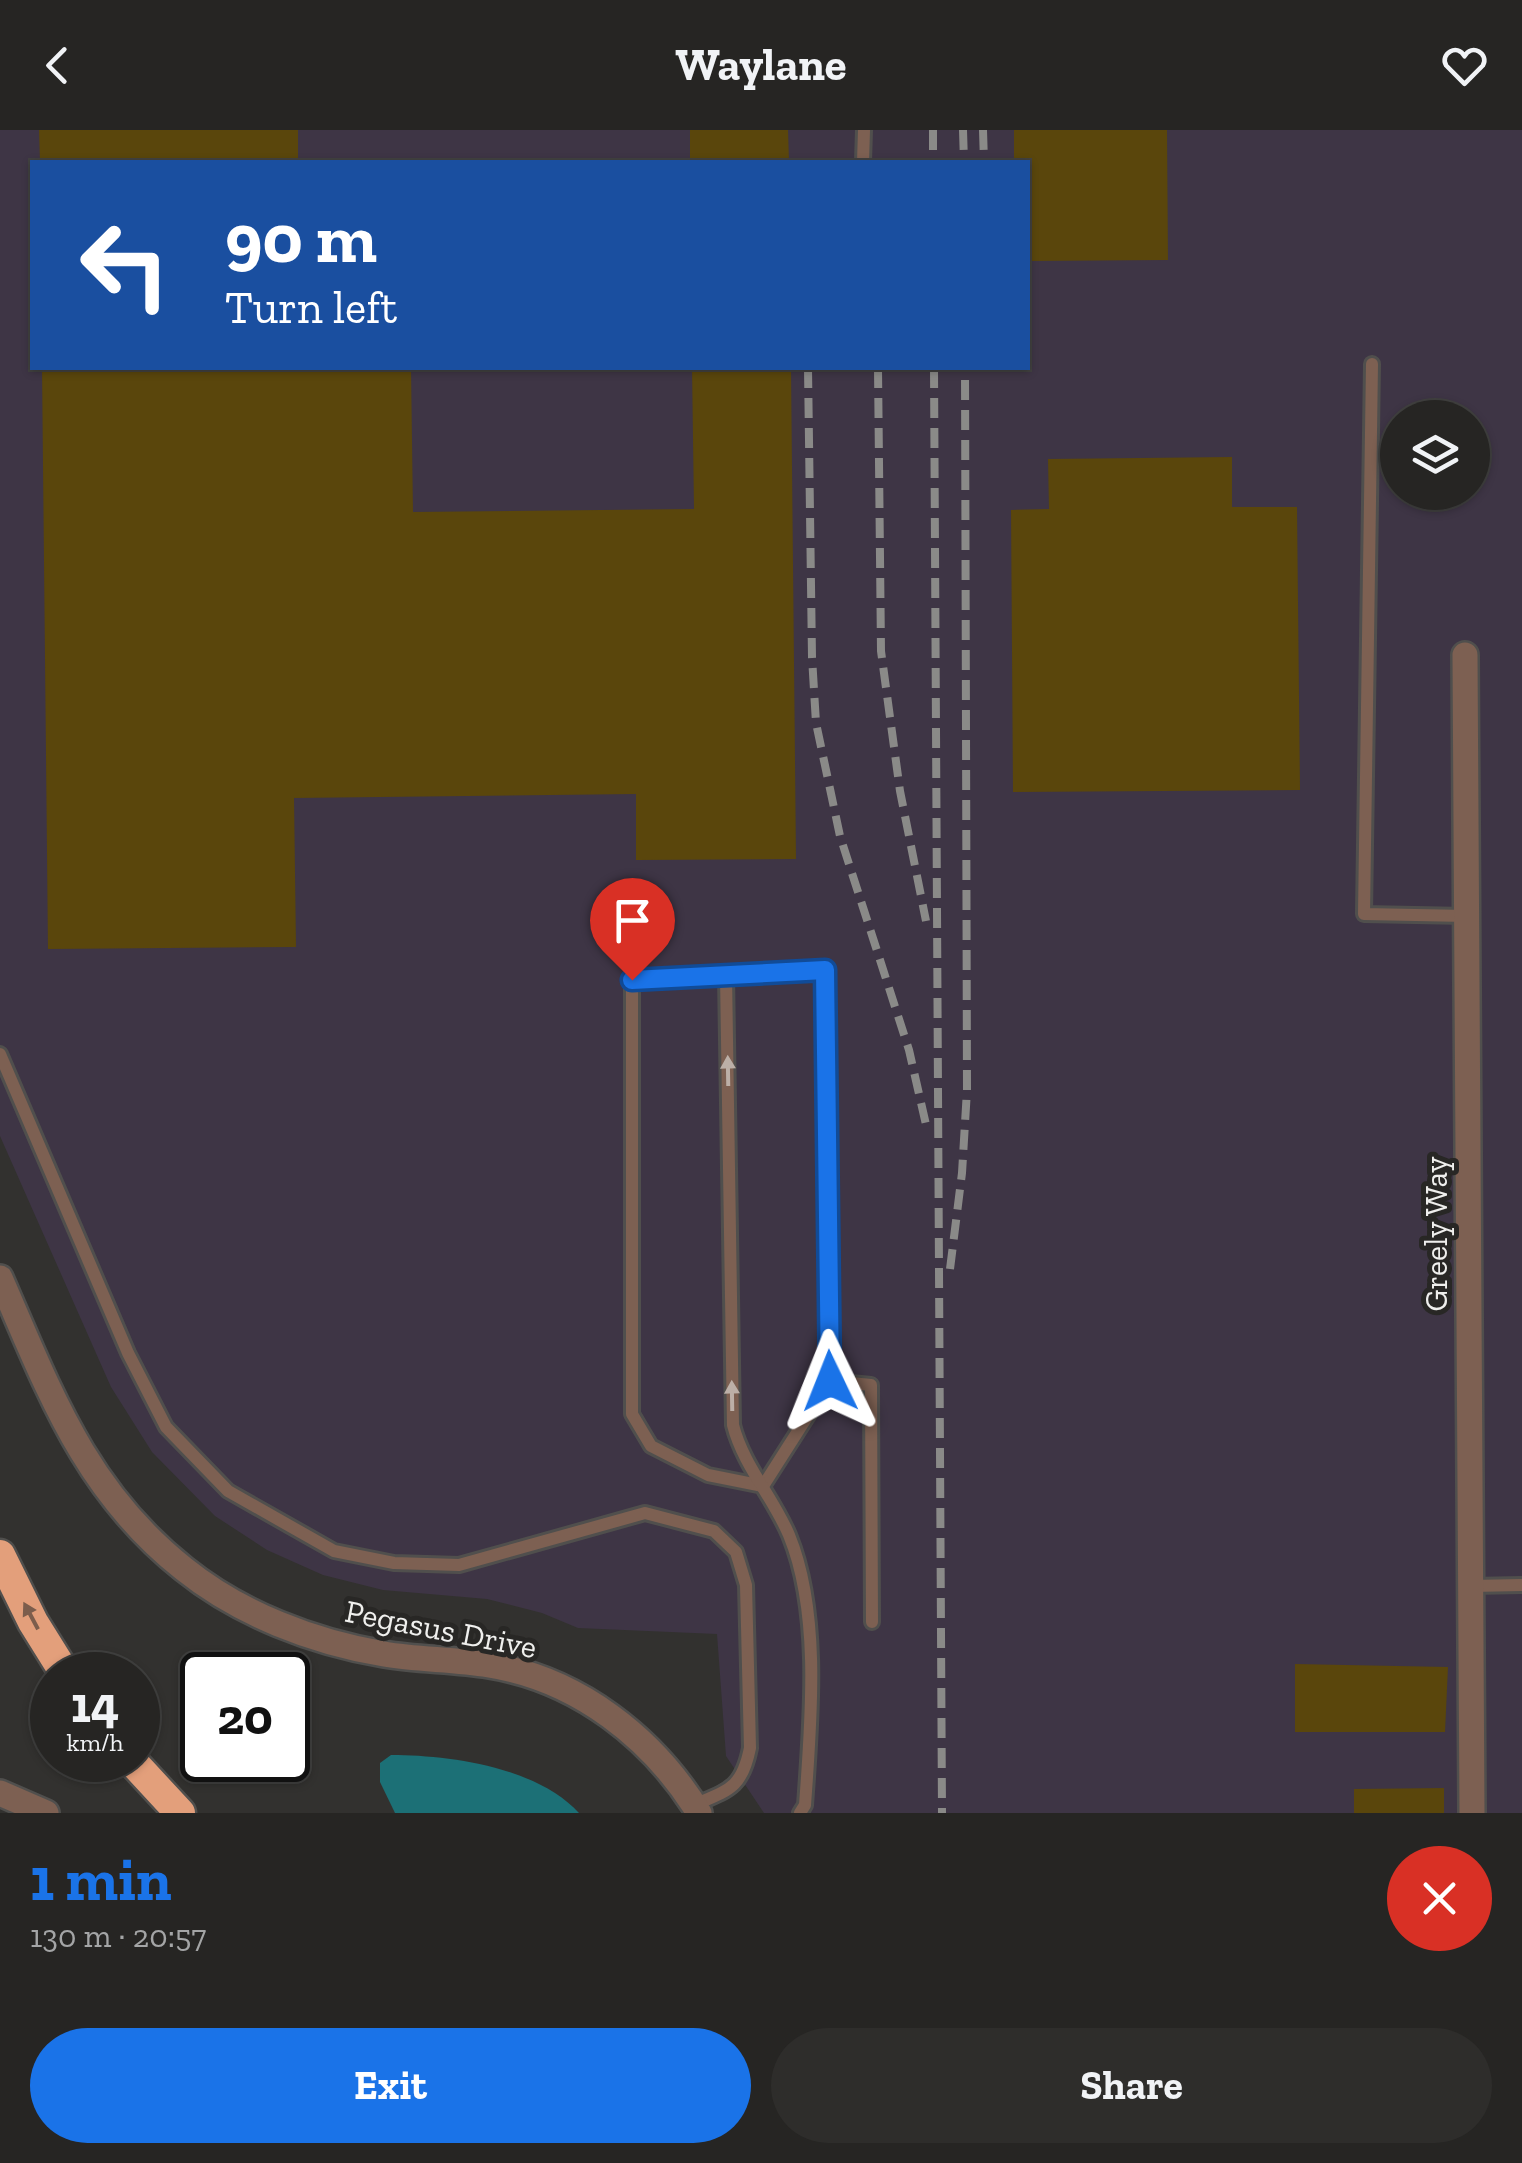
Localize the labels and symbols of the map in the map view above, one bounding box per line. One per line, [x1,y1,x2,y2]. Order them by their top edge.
pin [590,878,675,981]
one-way arrow [720,1055,736,1087]
street label: Greely Way [1417,1156,1455,1312]
position arrow [778,1329,882,1433]
one-way arrow [724,1380,740,1412]
street label: Pegasus Drive [342,1592,540,1666]
one-way arrow [23,1602,40,1631]
speed limit sign: 20 [180,1652,310,1782]

